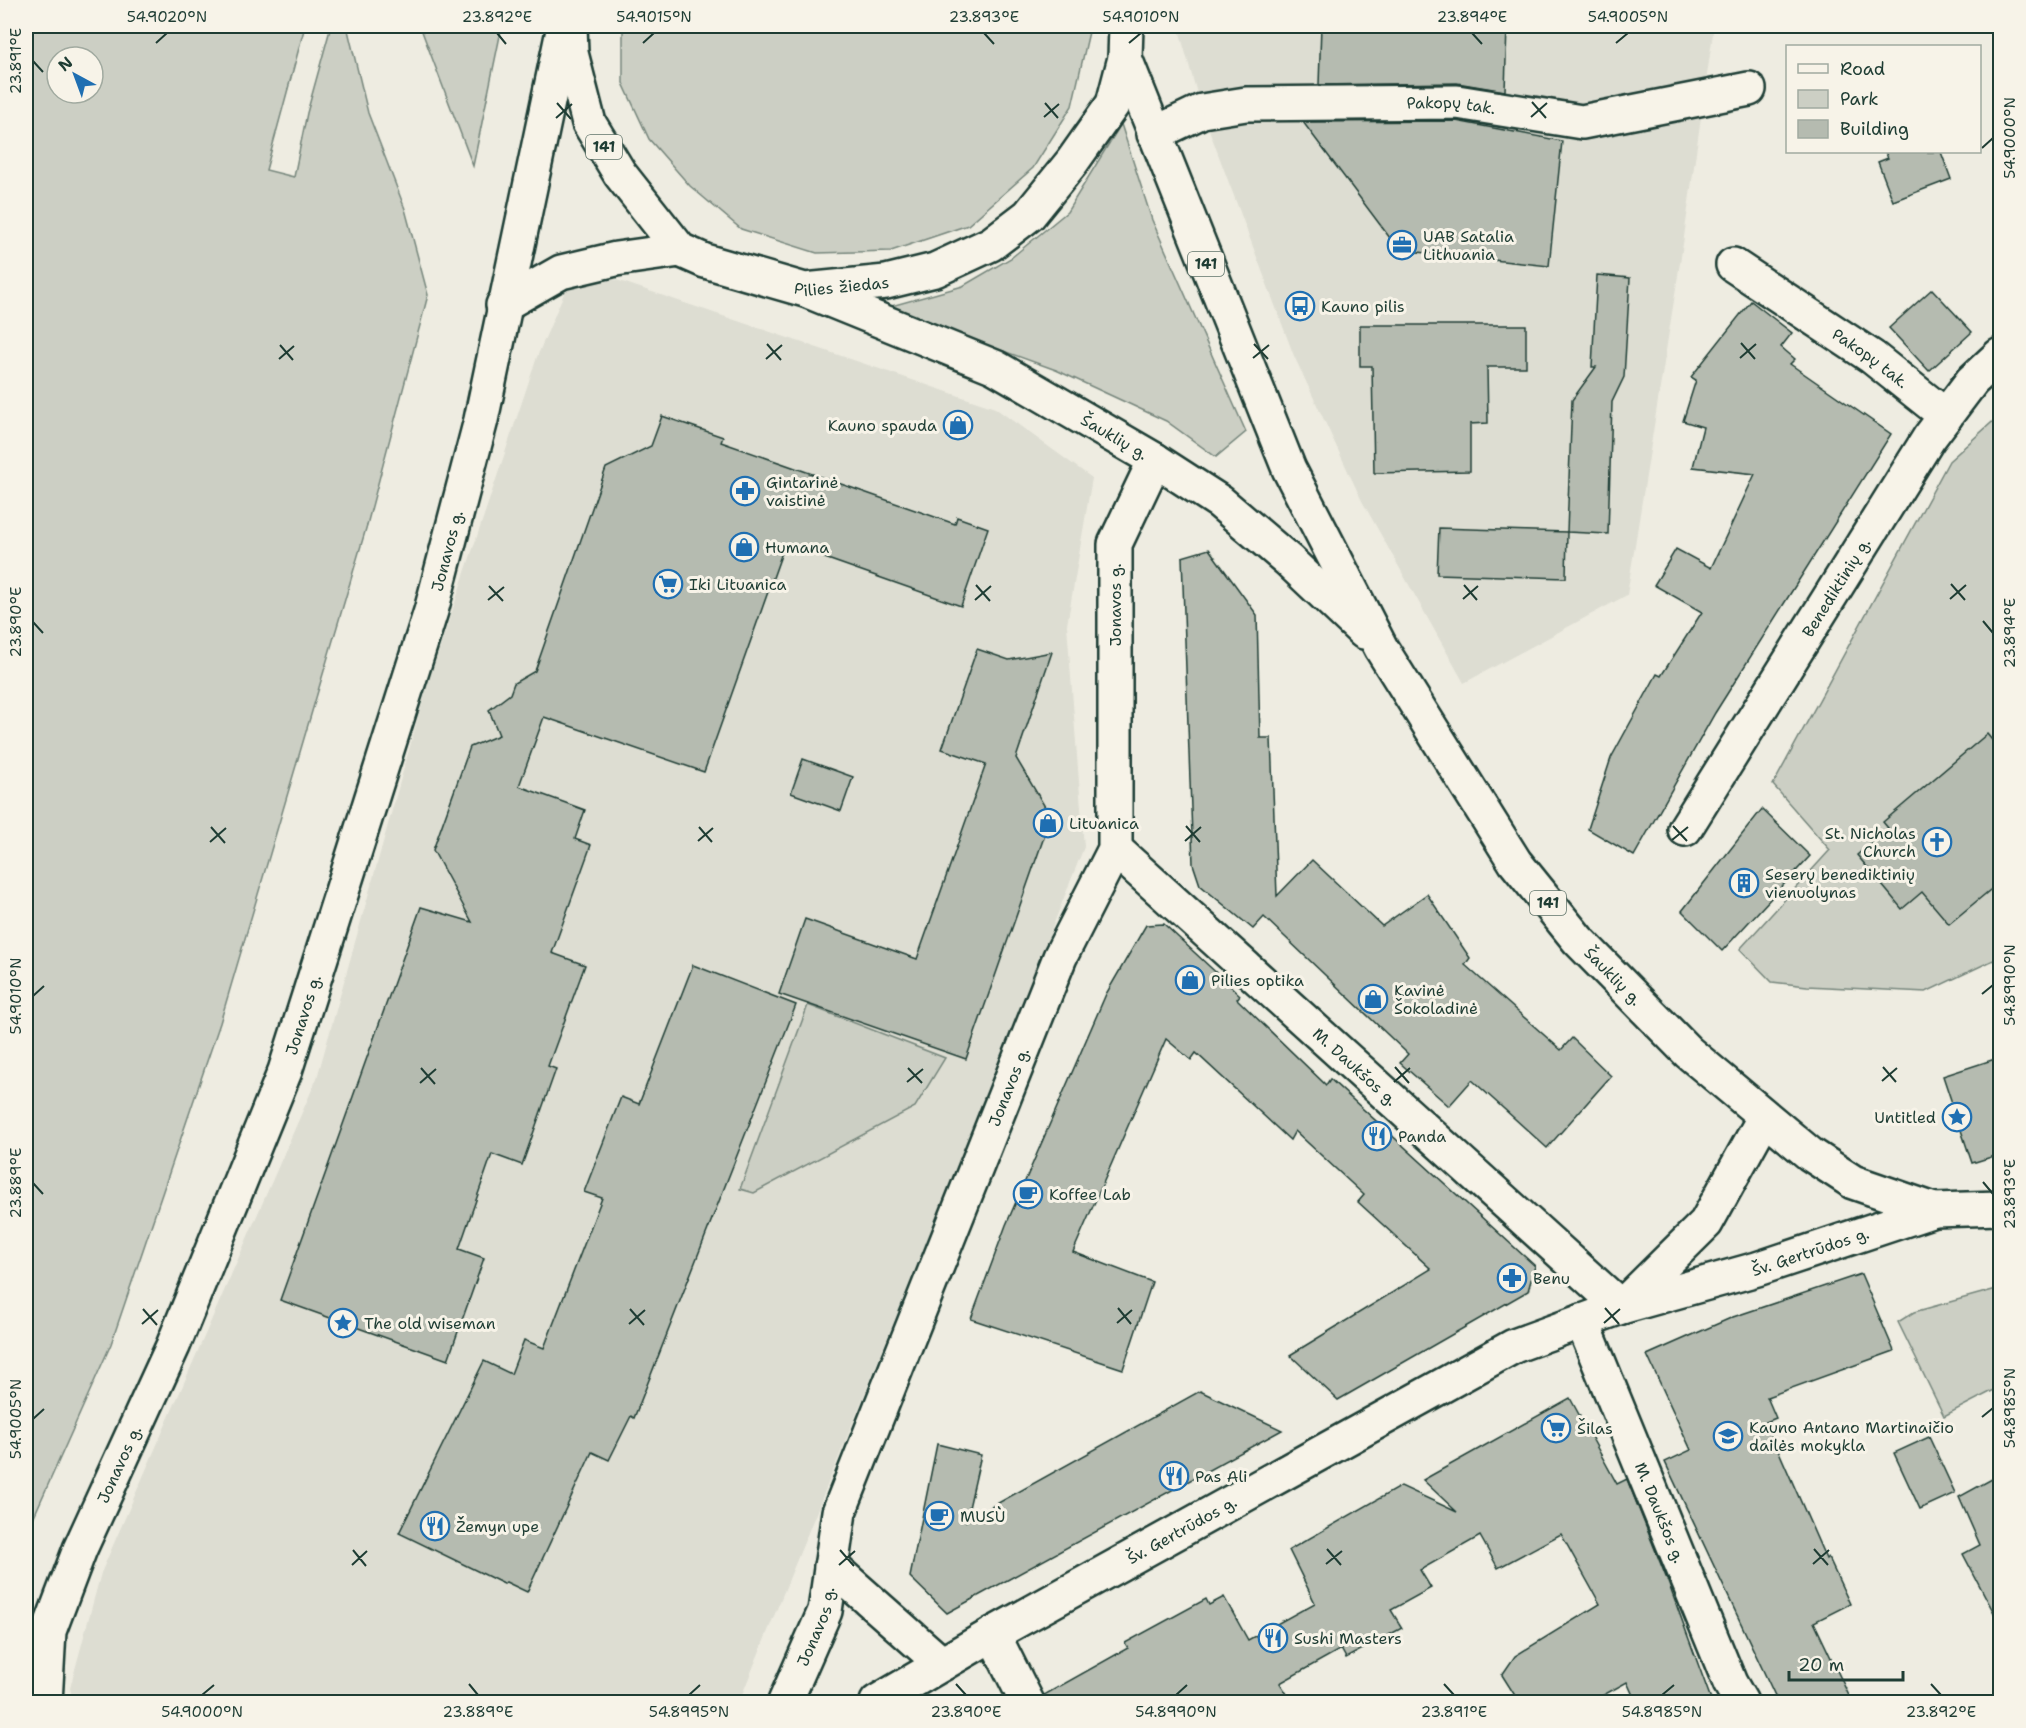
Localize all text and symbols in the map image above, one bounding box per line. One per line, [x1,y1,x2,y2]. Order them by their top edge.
text: 54.9020°N [127,7,207,27]
text: 23.892°E [462,7,532,27]
text: 54.9015°N [616,7,692,27]
text: 23.893°E [949,7,1019,27]
text: 54.9010°N [1103,7,1179,27]
text: 23.894°E [1437,7,1507,27]
text: 54.9005°N [1588,7,1668,27]
text: 23.891°E [6,28,26,94]
north arrow [45,45,105,105]
legend [1786,45,1981,153]
text: N [54,52,77,76]
text: Road [1840,57,1885,81]
text: Park [1840,87,1879,111]
street label: Pakopų tak. [1406,91,1497,119]
text: 54.9000°N [2000,97,2020,179]
text: Building [1840,117,1909,141]
road number: 141 [586,135,622,159]
place label: UAB Satalia Lithuania [1423,226,1514,265]
office icon: UAB Satalia Lithuania [1386,229,1418,261]
road number: 141 [1188,252,1224,276]
street label: Pilies žiedas [792,271,890,301]
bus stop icon: Kauno pilis [1284,290,1316,322]
place label: Kauno pilis [1321,296,1405,317]
street label: Pakopų tak. [1828,323,1913,393]
shop icon: Kauno spauda [942,409,974,441]
street label: Šauklių g. [1077,409,1152,464]
place label: Kauno spauda [828,415,937,436]
place label: Gintarinė vaistinė [766,472,838,511]
pharmacy icon: Gintarinė vaistinė [729,475,761,507]
street label: Jonavos g. [426,508,468,594]
shop icon: Humana [728,531,760,563]
street label: Benediktinių g. [1797,534,1875,641]
place label: Humana [765,537,829,558]
street label: Jonavos g. [1105,563,1126,647]
supermarket icon: Iki Lituanica [652,568,684,600]
place label: Iki Lituanica [689,574,787,595]
text: 23.890°E [6,587,26,657]
text: 23.894°E [2000,598,2020,668]
shop icon: Lituanica [1032,807,1064,839]
place label: Lituanica [1069,813,1139,834]
place label: St. Nicholas Church [1825,823,1916,862]
church icon: St. Nicholas Church [1921,826,1953,858]
place label: Seserų benediktinių vienuolynas [1765,864,1915,903]
building icon: Seserų benediktinių vienuolynas [1728,867,1760,899]
road number: 141 [1530,891,1566,915]
street label: Šauklių g. [1580,942,1647,1010]
text: 54.8990°N [2000,944,2020,1026]
text: 54.9010°N [6,958,26,1034]
shop icon: Pilies optika [1174,964,1206,996]
place label: Pilies optika [1211,970,1304,991]
street label: Jonavos g. [280,972,325,1058]
place label: Kavinė Šokoladinė [1394,980,1478,1019]
shop icon: Kavinė Šokoladinė [1357,983,1389,1015]
street label: M. Daukšos g. [1308,1023,1402,1110]
street label: Jonavos g. [983,1044,1033,1129]
place icon: Untitled [1941,1101,1973,1133]
place label: Untitled [1874,1107,1936,1128]
restaurant icon: Panda [1361,1120,1393,1152]
place label: Panda [1398,1126,1446,1147]
text: 23.889°E [6,1148,26,1218]
text: 23.893°E [2000,1159,2020,1229]
cafe icon: Koffee Lab [1012,1178,1044,1210]
place label: Koffee Lab [1049,1184,1131,1205]
street label: Šv. Gertrūdos g. [1749,1222,1872,1280]
pharmacy icon: Benu [1496,1262,1528,1294]
place label: Benu [1533,1268,1570,1289]
place icon: The old wiseman [327,1307,359,1339]
place label: The old wiseman [364,1313,496,1334]
text: 54.8985°N [2000,1368,2020,1448]
text: 54.9005°N [6,1379,26,1459]
supermarket icon: Šilas [1540,1412,1572,1444]
place label: Kauno Antano Martinaičio dailės mokykla [1749,1417,1954,1456]
place label: Šilas [1577,1418,1613,1439]
school or university icon: Kauno Antano Martinaičio dailės mokykla [1712,1420,1744,1452]
street label: Jonavos g. [92,1422,146,1506]
street label: M. Daukšos g. [1630,1459,1690,1566]
restaurant icon: Pas Ali [1158,1460,1190,1492]
place label: Pas Ali [1195,1466,1248,1487]
street label: Šv. Gertrūdos g. [1123,1491,1240,1569]
cafe icon: MUSÙ [923,1500,955,1532]
place label: MUSÙ [960,1506,1005,1527]
restaurant icon: Žemyn upe [419,1510,451,1542]
place label: Žemyn upe [456,1516,539,1537]
street label: Jonavos g. [792,1586,839,1669]
restaurant icon: Sushi Masters [1257,1622,1289,1654]
place label: Sushi Masters [1294,1628,1402,1649]
scale bar [1789,1644,1903,1682]
text: 20 m [1798,1653,1844,1677]
text: 54.9000°N [161,1702,243,1722]
text: 23.889°E [443,1702,513,1722]
text: 54.8995°N [649,1702,729,1722]
text: 23.890°E [931,1702,1001,1722]
text: 54.8990°N [1135,1702,1217,1722]
text: 23.891°E [1421,1702,1487,1722]
text: 54.8985°N [1622,1702,1702,1722]
text: 23.892°E [1906,1702,1976,1722]

